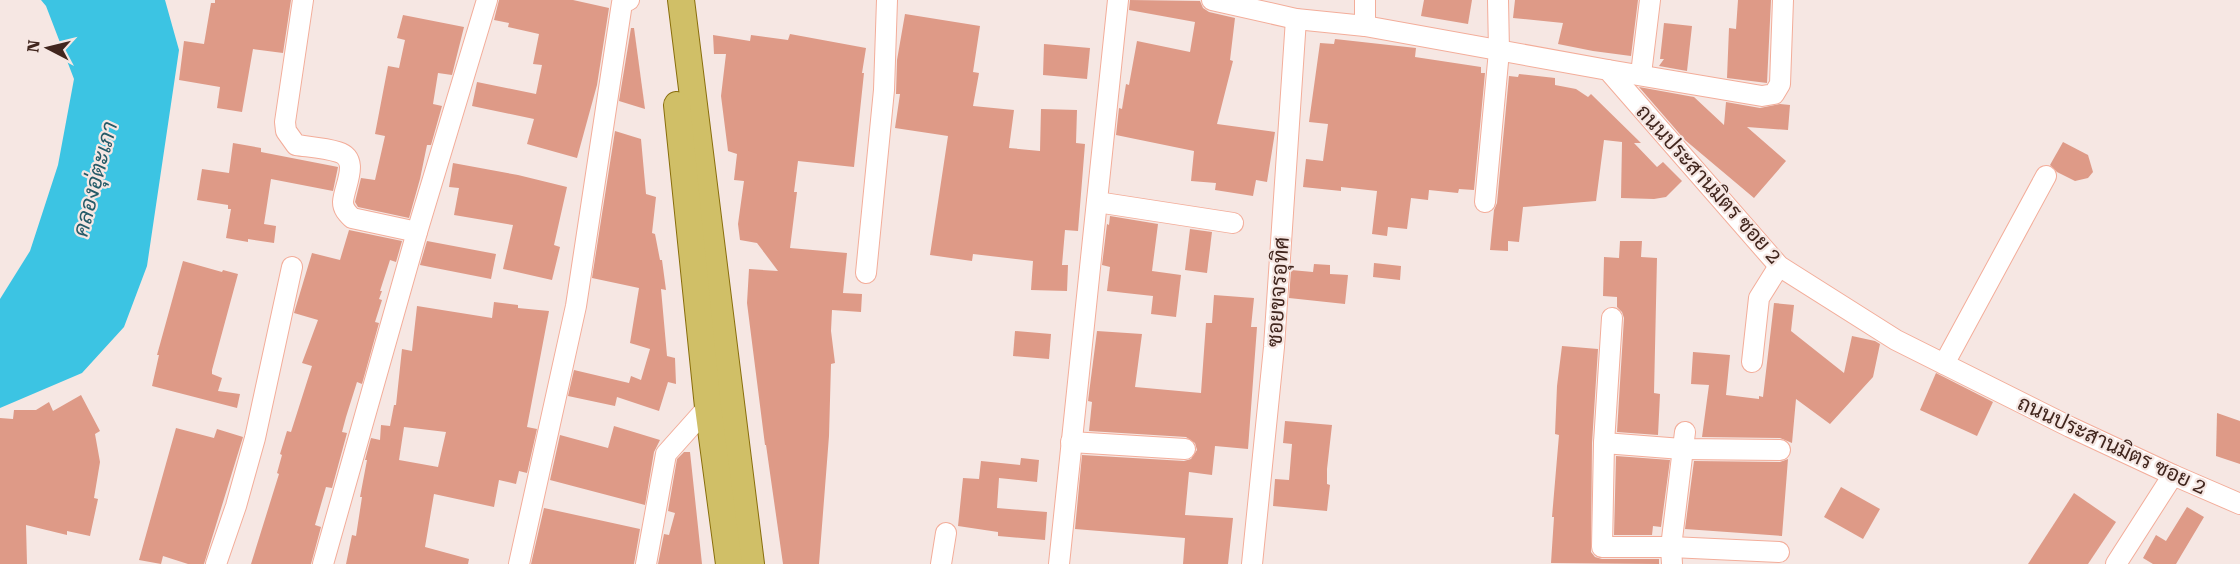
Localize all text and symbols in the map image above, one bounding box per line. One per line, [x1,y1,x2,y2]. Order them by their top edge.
north arrow [18,18,78,78]
text: N [23,39,44,54]
street label: ถนนประสานมิตร ซอย 2 [1631,100,1787,268]
water label: คลองอุ่ตะเภา [68,119,125,240]
street label: ซอยขจรอุทิศ [1262,236,1296,348]
street label: ถนนประสานมิตร ซอย 2 [2014,391,2210,499]

